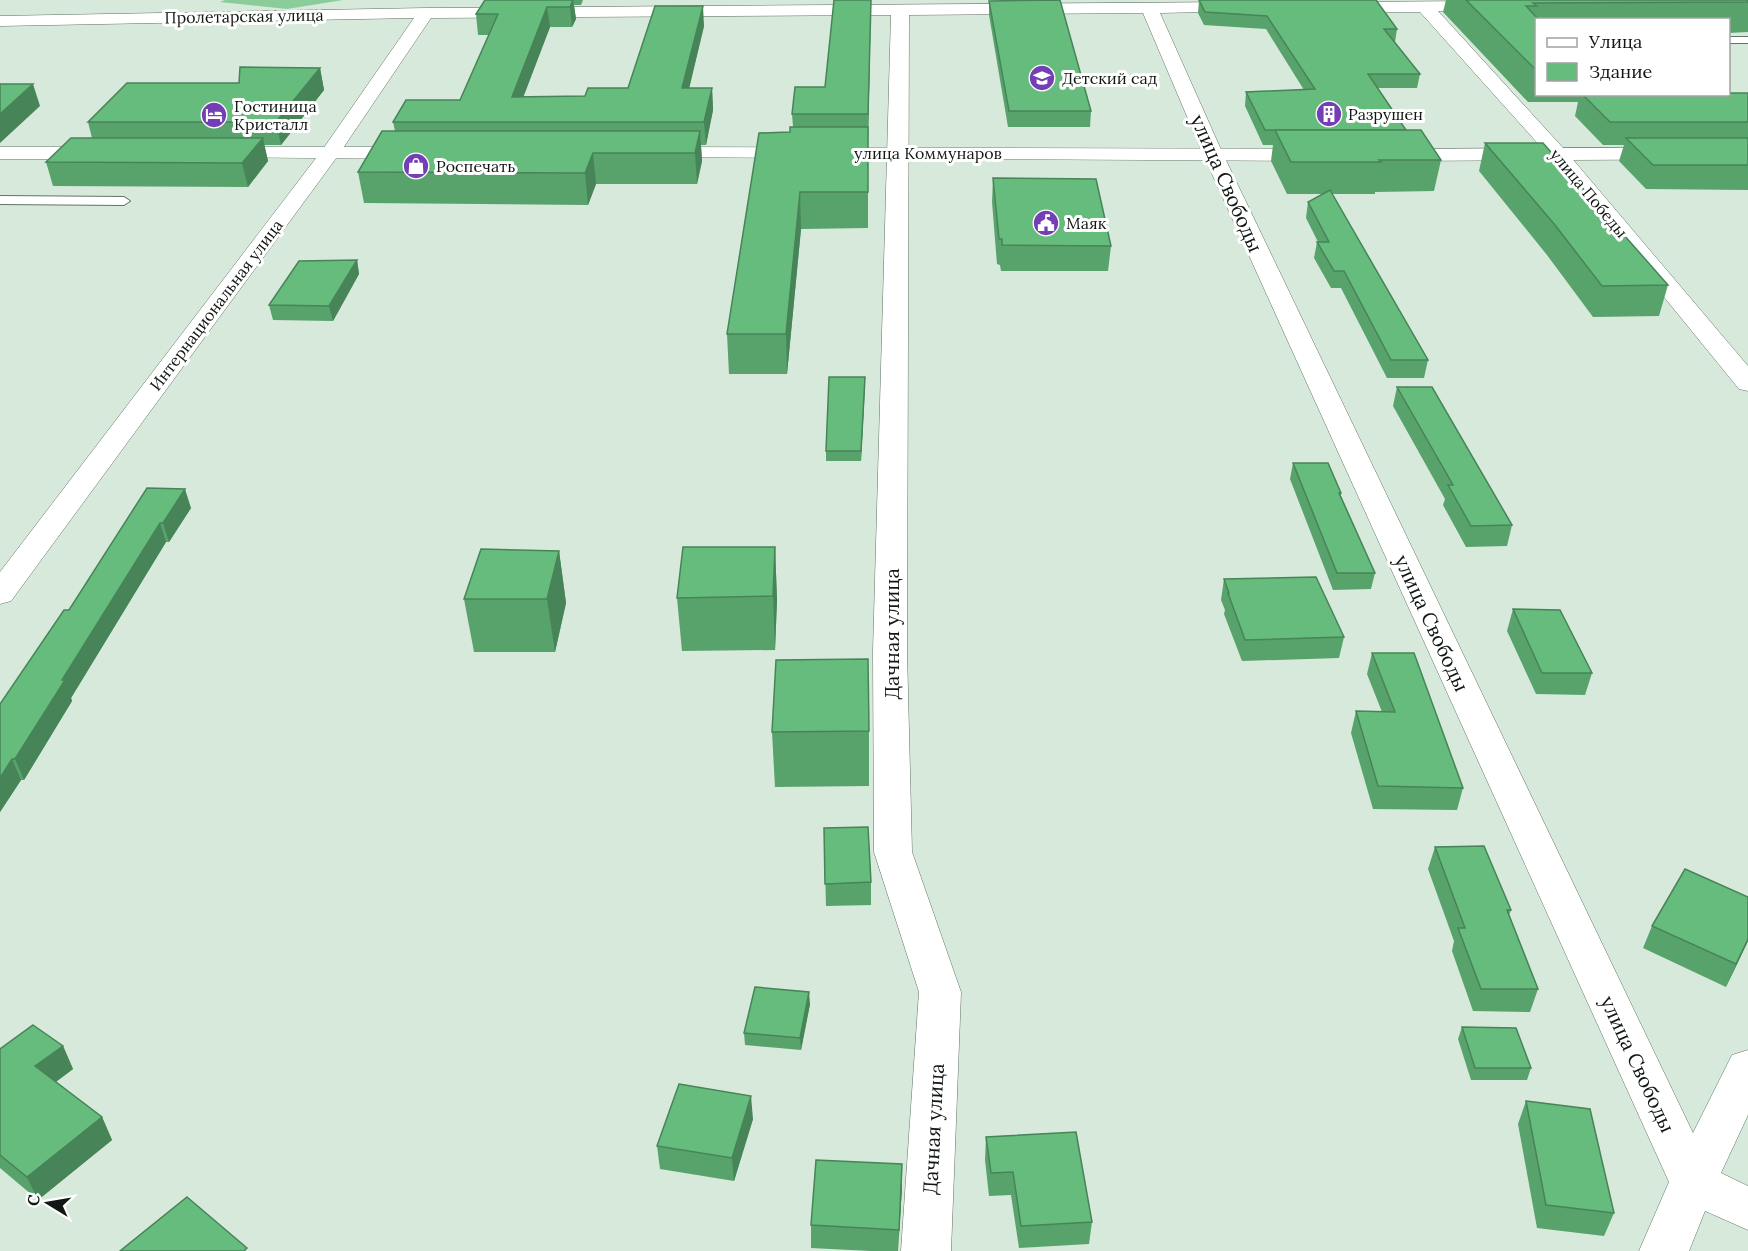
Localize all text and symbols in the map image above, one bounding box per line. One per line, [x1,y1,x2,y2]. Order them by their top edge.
street label: Пролетарская улица [164,5,324,27]
legend [1535,18,1730,96]
text: Улица [1588,30,1642,53]
text: Здание [1589,60,1652,83]
school or university icon: Детский сад [1027,63,1057,93]
place label: Детский сад [1062,68,1158,88]
place label: Гостиница Кристалл [234,96,317,134]
building icon: Разрушен [1314,99,1344,129]
hotel icon: Гостиница Кристалл [199,100,229,130]
place label: Разрушен [1348,104,1423,124]
street label: улица Свободы [1185,110,1269,256]
street label: улица Коммунаров [854,143,1002,163]
street label: улица Победы [1546,144,1632,242]
shop icon: Роспечать [401,151,431,181]
place label: Роспечать [436,156,515,176]
public building icon: Маяк [1031,208,1061,238]
place label: Маяк [1066,213,1107,233]
street label: Интернациональная улица [145,216,287,394]
street label: улица Свободы [1389,551,1475,695]
street label: Дачная улица [879,568,904,700]
street label: улица Свободы [1595,992,1681,1136]
street label: Дачная улица [917,1063,949,1195]
north arrow [18,1173,78,1233]
text: С [22,1193,44,1207]

